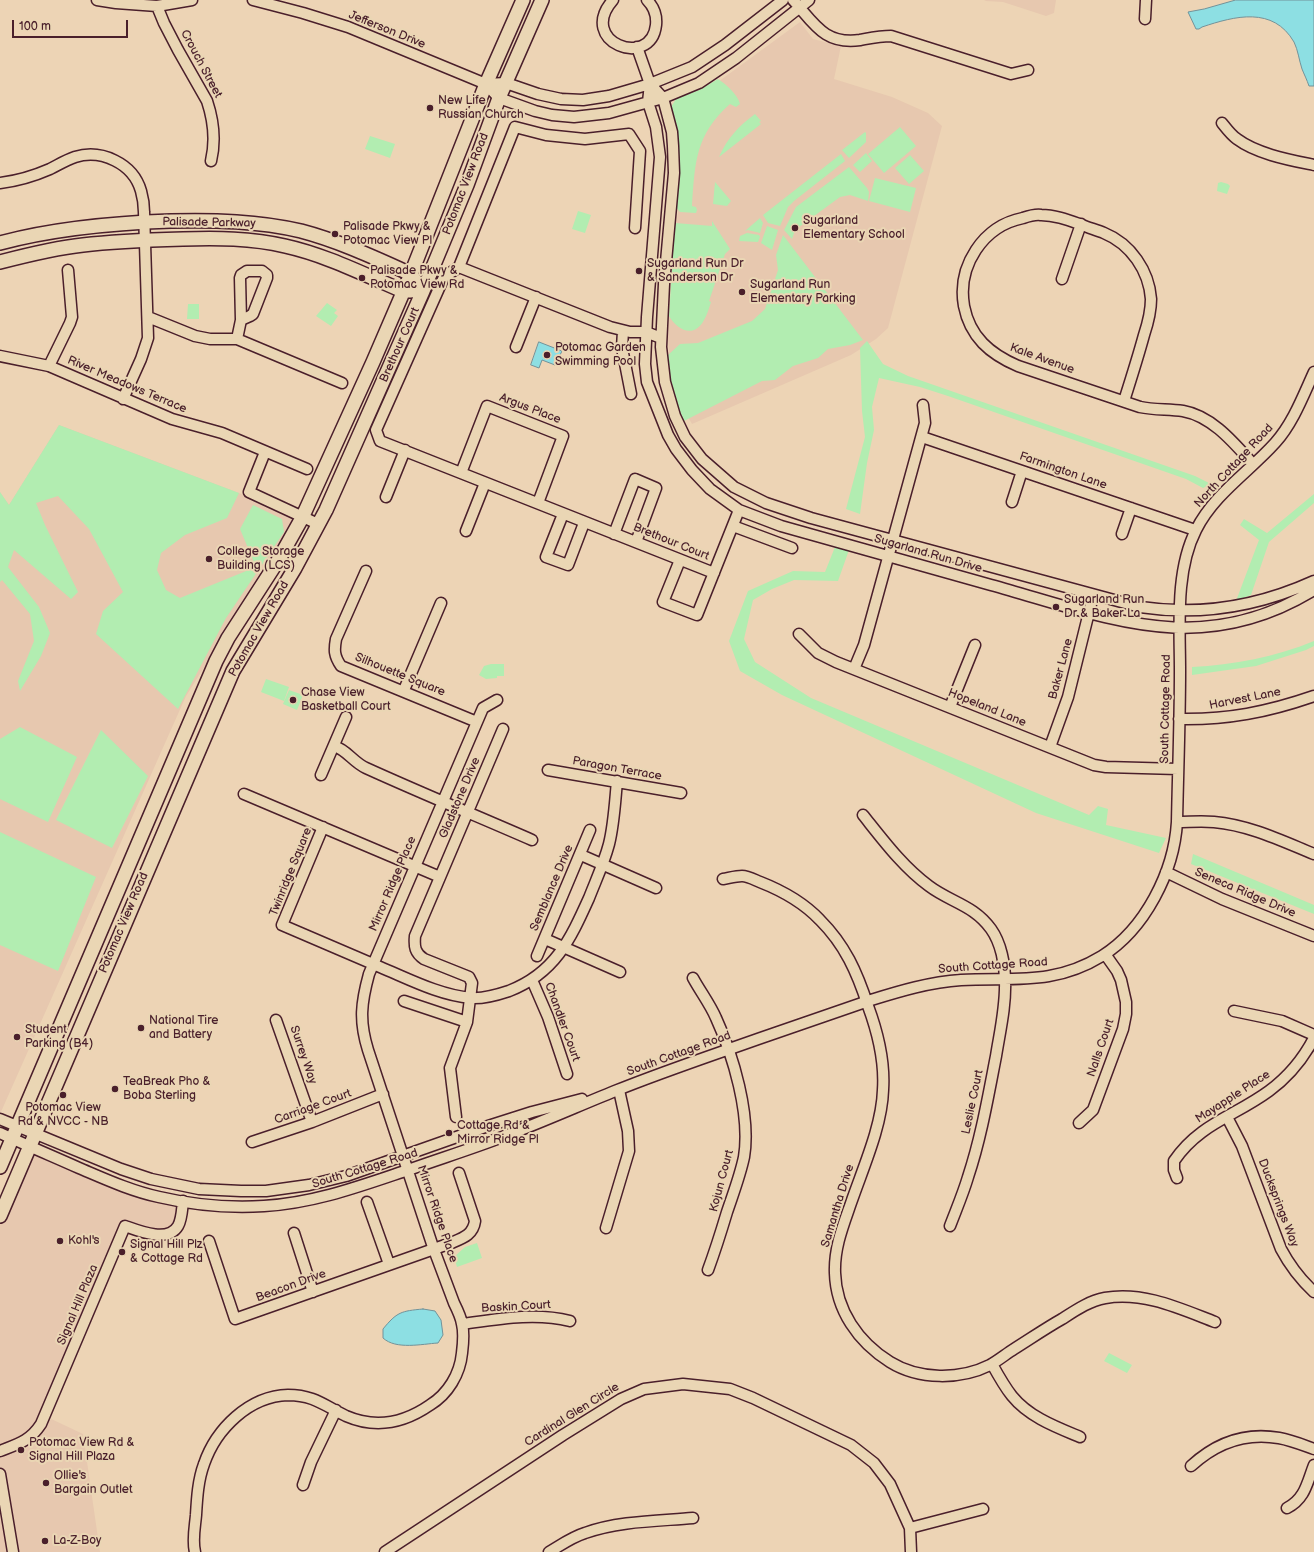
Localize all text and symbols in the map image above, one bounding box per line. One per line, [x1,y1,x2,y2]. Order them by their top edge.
street label: Jefferson Drive [346,8,428,52]
scale bar [14,12,130,38]
text: 100 m [19,19,51,34]
street label: Crouch Street [177,27,225,101]
place label: New Life Russian Church [438,94,524,122]
marker: New Life Russian Church [425,103,435,113]
street label: Potomac View Road [440,131,492,237]
place label: Sugarland Elementary School [803,214,905,242]
street label: Palisade Parkway [162,215,256,231]
place label: Palisade Pkwy & Potomac View Pl [343,220,432,248]
marker: Sugarland Elementary School [790,223,800,233]
marker: Palisade Pkwy & Potomac View Pl [330,229,340,239]
place label: Sugarland Run Dr & Sanderson Dr [647,257,744,285]
place label: Palisade Pkwy & Potomac View Rd [370,264,464,292]
marker: Sugarland Run Dr & Sanderson Dr [634,266,644,276]
marker: Palisade Pkwy & Potomac View Rd [357,273,367,283]
place label: Sugarland Run Elementary Parking [750,278,856,306]
marker: Sugarland Run Elementary Parking [737,287,747,297]
street label: Brethour Court [377,305,423,385]
place label: Potomac Garden Swimming Pool [555,341,646,369]
street label: Kale Avenue [1008,341,1076,377]
marker: Potomac Garden Swimming Pool [542,350,552,360]
street label: River Meadows Terrace [65,353,189,417]
street label: Argus Place [497,391,563,427]
street label: North Cottage Road [1192,421,1276,511]
street label: Farmington Lane [1017,449,1109,493]
street label: Brethour Court [631,520,711,564]
street label: Sugarland Run Drive [872,532,984,576]
place label: College Storage Building (LCS) [217,545,304,573]
marker: College Storage Building (LCS) [204,554,214,564]
street label: Potomac View Road [226,579,292,679]
place label: Sugarland Run Dr & Baker La [1064,593,1144,621]
marker: Sugarland Run Dr & Baker La [1051,602,1061,612]
street label: Baker Lane [1046,637,1076,701]
street label: Silhouette Square [353,650,447,700]
street label: South Cottage Road [1158,654,1174,764]
street label: Harvest Lane [1208,685,1282,713]
place label: Chase View Basketball Court [301,686,391,714]
street label: Hopeland Lane [946,686,1028,730]
marker: Chase View Basketball Court [288,695,298,705]
street label: Paragon Terrace [571,754,663,784]
street label: Gladstone Drive [436,755,484,841]
street label: Twinridge Square [267,826,315,918]
street label: Mirror Ridge Place [366,834,420,934]
street label: Semblance Drive [527,843,577,933]
street label: Seneca Ridge Drive [1192,865,1298,921]
street label: Potomac View Road [96,871,152,975]
street label: South Cottage Road [938,955,1048,977]
street label: Chandler Court [541,981,583,1063]
place label: National Tire and Battery [149,1014,218,1042]
street label: Nalls Court [1084,1017,1118,1079]
place label: Student Parking (B4) [25,1023,93,1051]
marker: National Tire and Battery [136,1023,146,1033]
street label: Surrey Way [286,1024,320,1086]
street label: South Cottage Road [625,1029,733,1079]
marker: Student Parking (B4) [12,1032,22,1042]
street label: Mayapple Place [1193,1067,1273,1127]
street label: Leslie Court [959,1068,987,1136]
place label: TeaBreak Pho & Boba Sterling [123,1075,210,1103]
marker: TeaBreak Pho & Boba Sterling [110,1084,120,1094]
street label: Carriage Court [273,1086,353,1128]
marker: Potomac View Rd & NVCC - NB [58,1090,68,1100]
place label: Potomac View Rd & NVCC - NB [17,1101,109,1129]
place label: Cottage Rd & Mirror Ridge Pl [457,1119,539,1147]
marker: Cottage Rd & Mirror Ridge Pl [444,1128,454,1138]
street label: South Cottage Road [311,1146,419,1192]
street label: Kojun Court [707,1148,737,1214]
street label: Ducksprings Way [1255,1157,1301,1249]
street label: Mirror Ridge Place [414,1163,460,1265]
street label: Samantha Drive [819,1163,857,1249]
place label: Kohl's [68,1234,100,1248]
marker: Kohl's [55,1236,65,1246]
place label: Signal Hill Plz & Cottage Rd [130,1238,203,1266]
marker: Signal Hill Plz & Cottage Rd [117,1247,127,1257]
street label: Signal Hill Plaza [55,1263,101,1347]
street label: Beacon Drive [254,1267,328,1305]
street label: Baskin Court [481,1298,551,1316]
street label: Cardinal Glen Circle [522,1380,622,1450]
place label: Potomac View Rd & Signal Hill Plaza [29,1436,134,1464]
marker: Potomac View Rd & Signal Hill Plaza [16,1445,26,1455]
place label: Ollie's Bargain Outlet [54,1469,133,1497]
marker: Ollie's Bargain Outlet [41,1478,51,1488]
place label: La-Z-Boy [53,1534,101,1548]
marker: La-Z-Boy [40,1536,50,1546]

